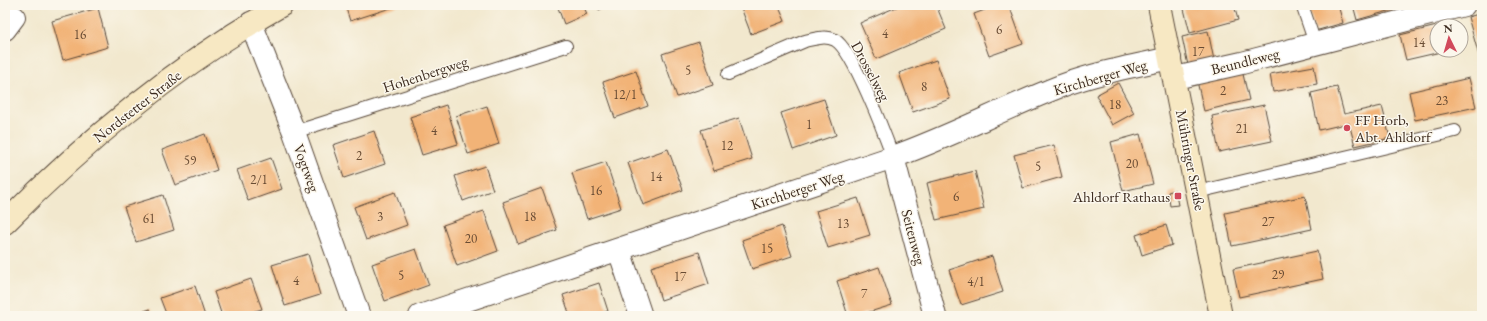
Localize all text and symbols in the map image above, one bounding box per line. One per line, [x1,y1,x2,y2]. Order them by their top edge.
north arrow [1429,18,1469,58]
house number: 6 [996,21,1002,38]
text: N [1443,21,1453,35]
house number: 4 [882,25,889,42]
house number: 16 [74,26,86,43]
house number: 14 [1413,34,1426,51]
street label: Drosselweg [847,38,895,105]
house number: 17 [1192,43,1205,60]
street label: Beundleweg [1209,43,1282,79]
street label: Hohenbergweg [380,51,470,97]
street label: Kirchberger Weg [1051,54,1149,99]
house number: 5 [685,62,691,79]
street label: Nordstetter Straße [89,66,185,146]
house number: 8 [921,78,927,95]
house number: 2 [1220,82,1227,99]
house number: 12/1 [613,86,637,103]
house number: 23 [1436,92,1448,109]
house number: 18 [1109,96,1121,113]
street label: Mühringer Straße [1172,108,1210,212]
place label: FF Horb, Abt. Ahldorf [1354,110,1433,146]
house number: 1 [806,116,812,133]
house number: 21 [1236,120,1248,137]
house number: 4 [431,122,438,139]
marker: FF Horb, Abt. Ahldorf [1342,123,1352,133]
house number: 12 [721,137,734,154]
street label: Vogtweg [290,141,325,195]
house number: 2 [356,147,363,164]
house number: 59 [184,152,197,169]
house number: 20 [1126,155,1138,172]
house number: 5 [1035,158,1041,175]
street label: Kirchberger Weg [748,166,846,214]
house number: 14 [650,168,663,185]
house number: 2/1 [250,171,268,188]
house number: 16 [590,182,602,199]
place label: Ahldorf Rathaus [1072,187,1170,206]
house number: 6 [953,188,959,205]
marker: Ahldorf Rathaus [1173,191,1183,201]
street label: Seitenweg [897,207,931,267]
house number: 3 [377,208,383,225]
house number: 18 [524,208,536,225]
house number: 61 [143,210,155,227]
house number: 27 [1262,213,1275,230]
house number: 13 [837,215,849,232]
house number: 20 [465,230,477,247]
house number: 15 [761,240,773,257]
house number: 29 [1272,266,1285,283]
house number: 5 [398,267,404,284]
house number: 17 [674,268,687,285]
house number: 4 [293,272,300,289]
house number: 4/1 [967,273,985,290]
house number: 7 [861,285,868,302]

